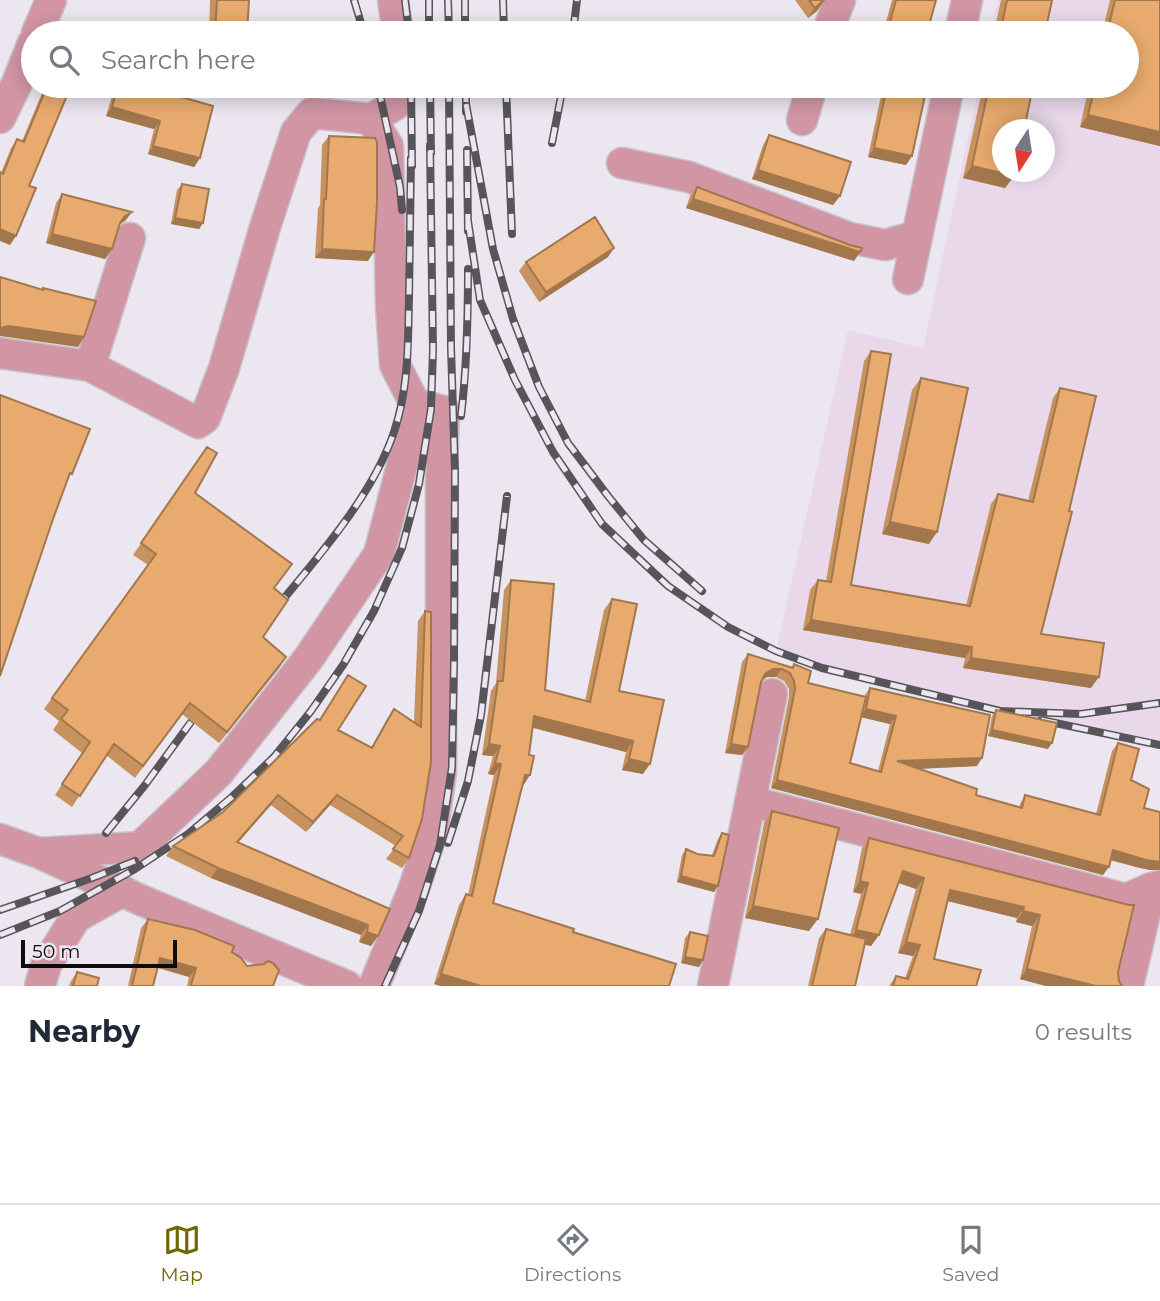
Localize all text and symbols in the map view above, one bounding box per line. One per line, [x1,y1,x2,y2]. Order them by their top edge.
search box [21,21,1139,98]
icon: search [45,41,83,79]
text: Search here [101,44,256,76]
north arrow [992,119,1055,182]
scale bar [21,937,177,969]
text: 50 m [32,940,80,963]
text: Nearby [28,1013,140,1050]
text: 0 results [1035,1018,1132,1046]
tab: Map [161,1221,203,1286]
tab: Directions [524,1221,621,1286]
tab: Saved [942,1221,999,1286]

